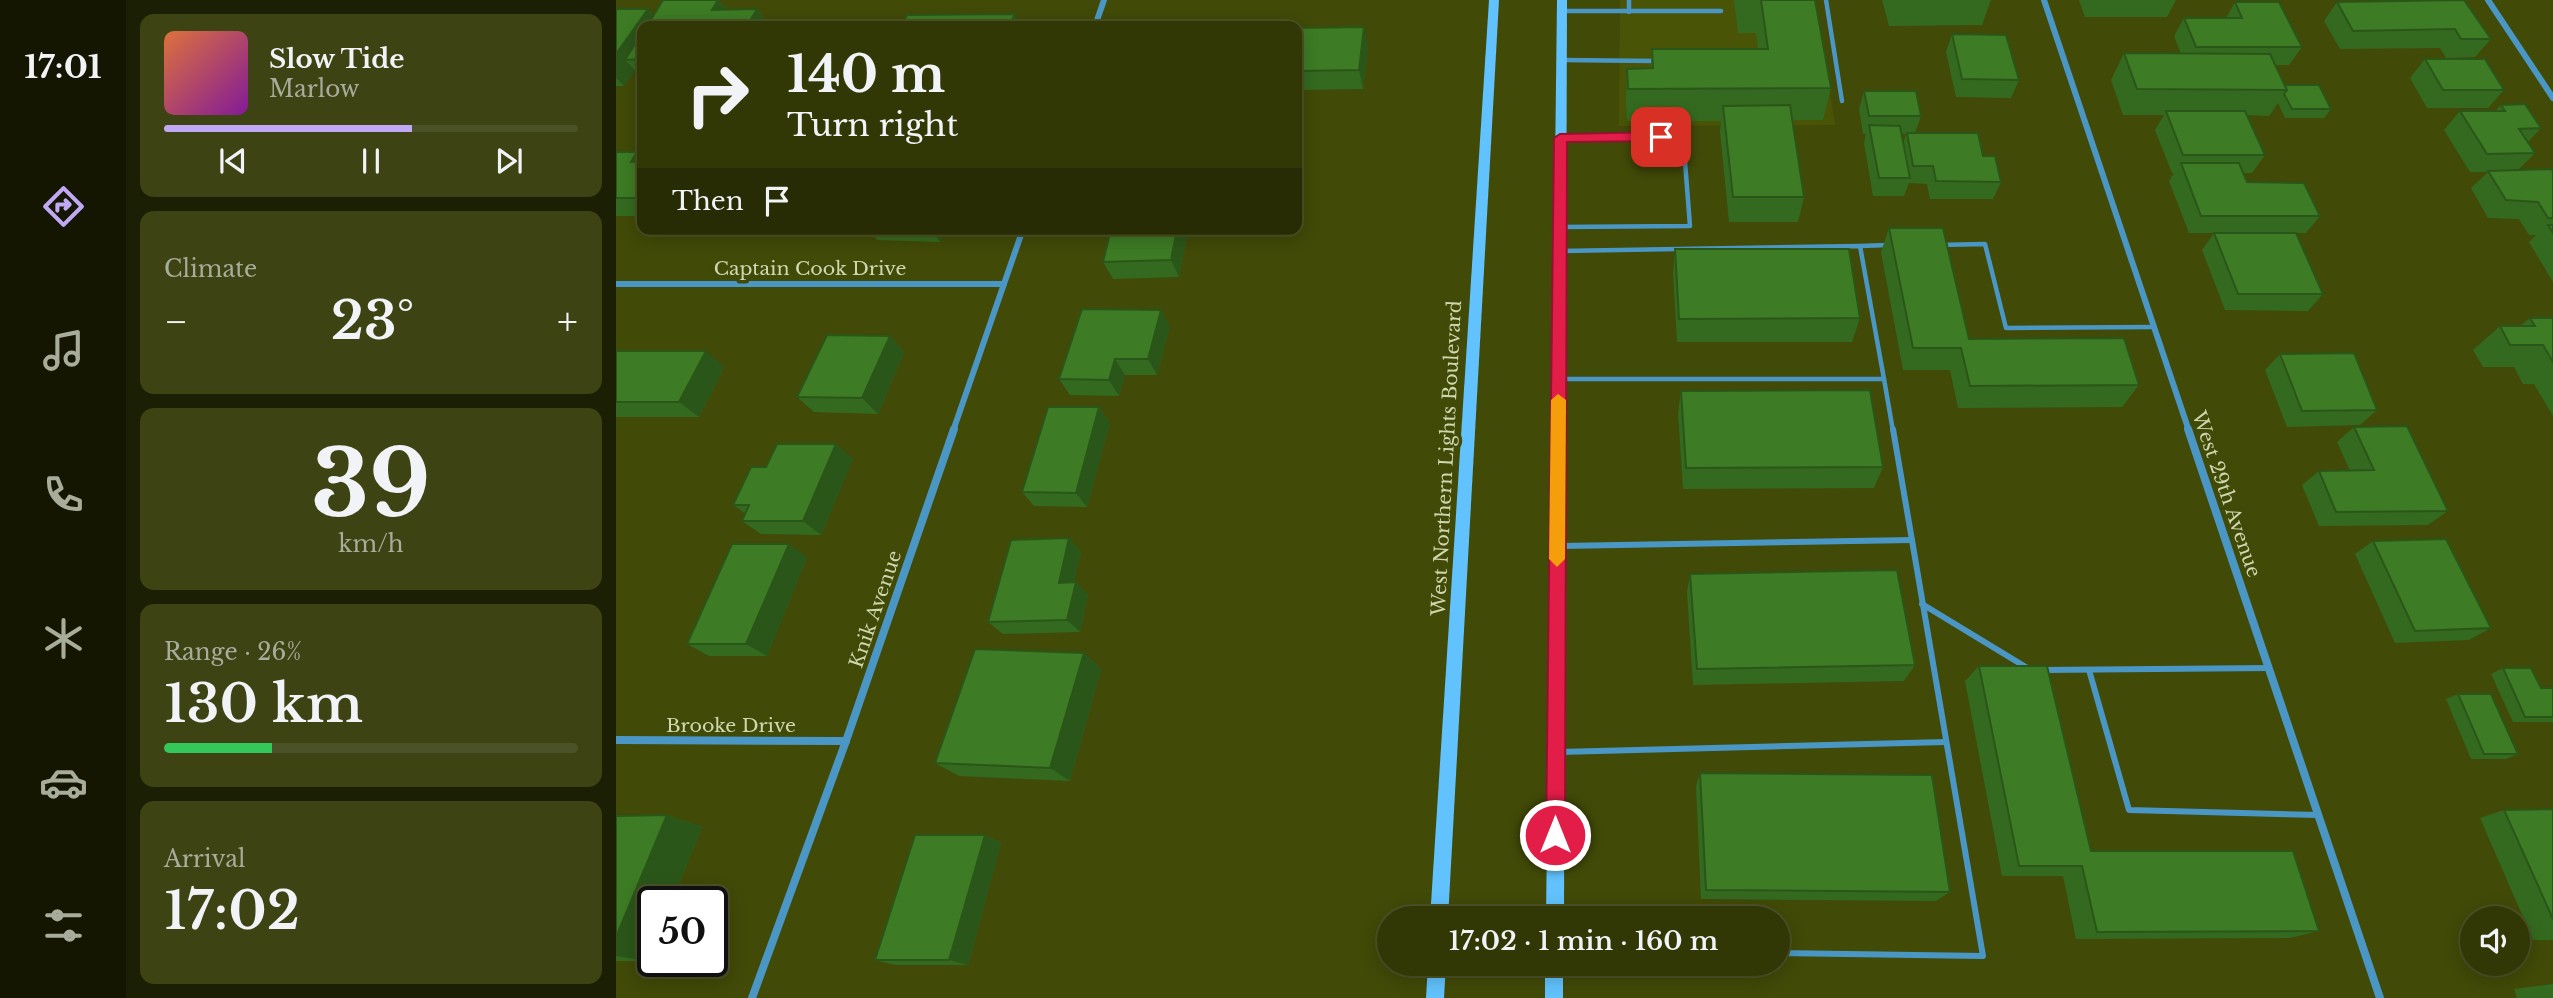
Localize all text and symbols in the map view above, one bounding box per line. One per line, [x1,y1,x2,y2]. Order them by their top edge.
text: Slow Tide [269,43,405,75]
text: 140 m [787,44,945,105]
text: 17:01 [24,47,102,87]
icon: right [672,49,763,140]
text: Marlow [269,75,359,103]
text: Turn right [787,105,958,145]
pin [1631,107,1691,167]
icon: arrive [1642,118,1680,156]
icon: previous [214,142,252,180]
icon: pause [352,142,390,180]
icon: next [490,142,528,180]
icon: directions [39,182,88,231]
icon: arrive [758,182,796,220]
text: Then [672,185,744,217]
text: Climate [164,255,257,283]
street label: Captain Cook Drive [714,257,906,280]
text: 23° [331,289,414,353]
text: − [164,298,188,345]
text: + [557,298,578,345]
street label: West Northern Lights Boulevard [1427,299,1466,617]
icon: music [39,326,88,375]
street label: West 29th Avenue [2187,407,2266,580]
text: 39 [311,428,431,541]
icon: phone [39,470,88,519]
text: km/h [338,530,404,558]
street label: Knik Avenue [845,547,906,671]
icon: climate [39,614,88,663]
text: Range · 26% [164,638,302,666]
text: 130 km [164,672,363,736]
street label: Brooke Drive [666,714,796,737]
icon: car [39,758,88,807]
position arrow [1518,798,1592,872]
text: Arrival [164,845,245,873]
text: 17:02 [164,879,300,943]
speed limit sign: 50 [637,886,728,977]
icon: filters [39,901,88,950]
map controls [2460,906,2530,976]
button: sound [2460,906,2530,976]
text: 17:02 · 1 min · 160 m [1449,925,1718,957]

